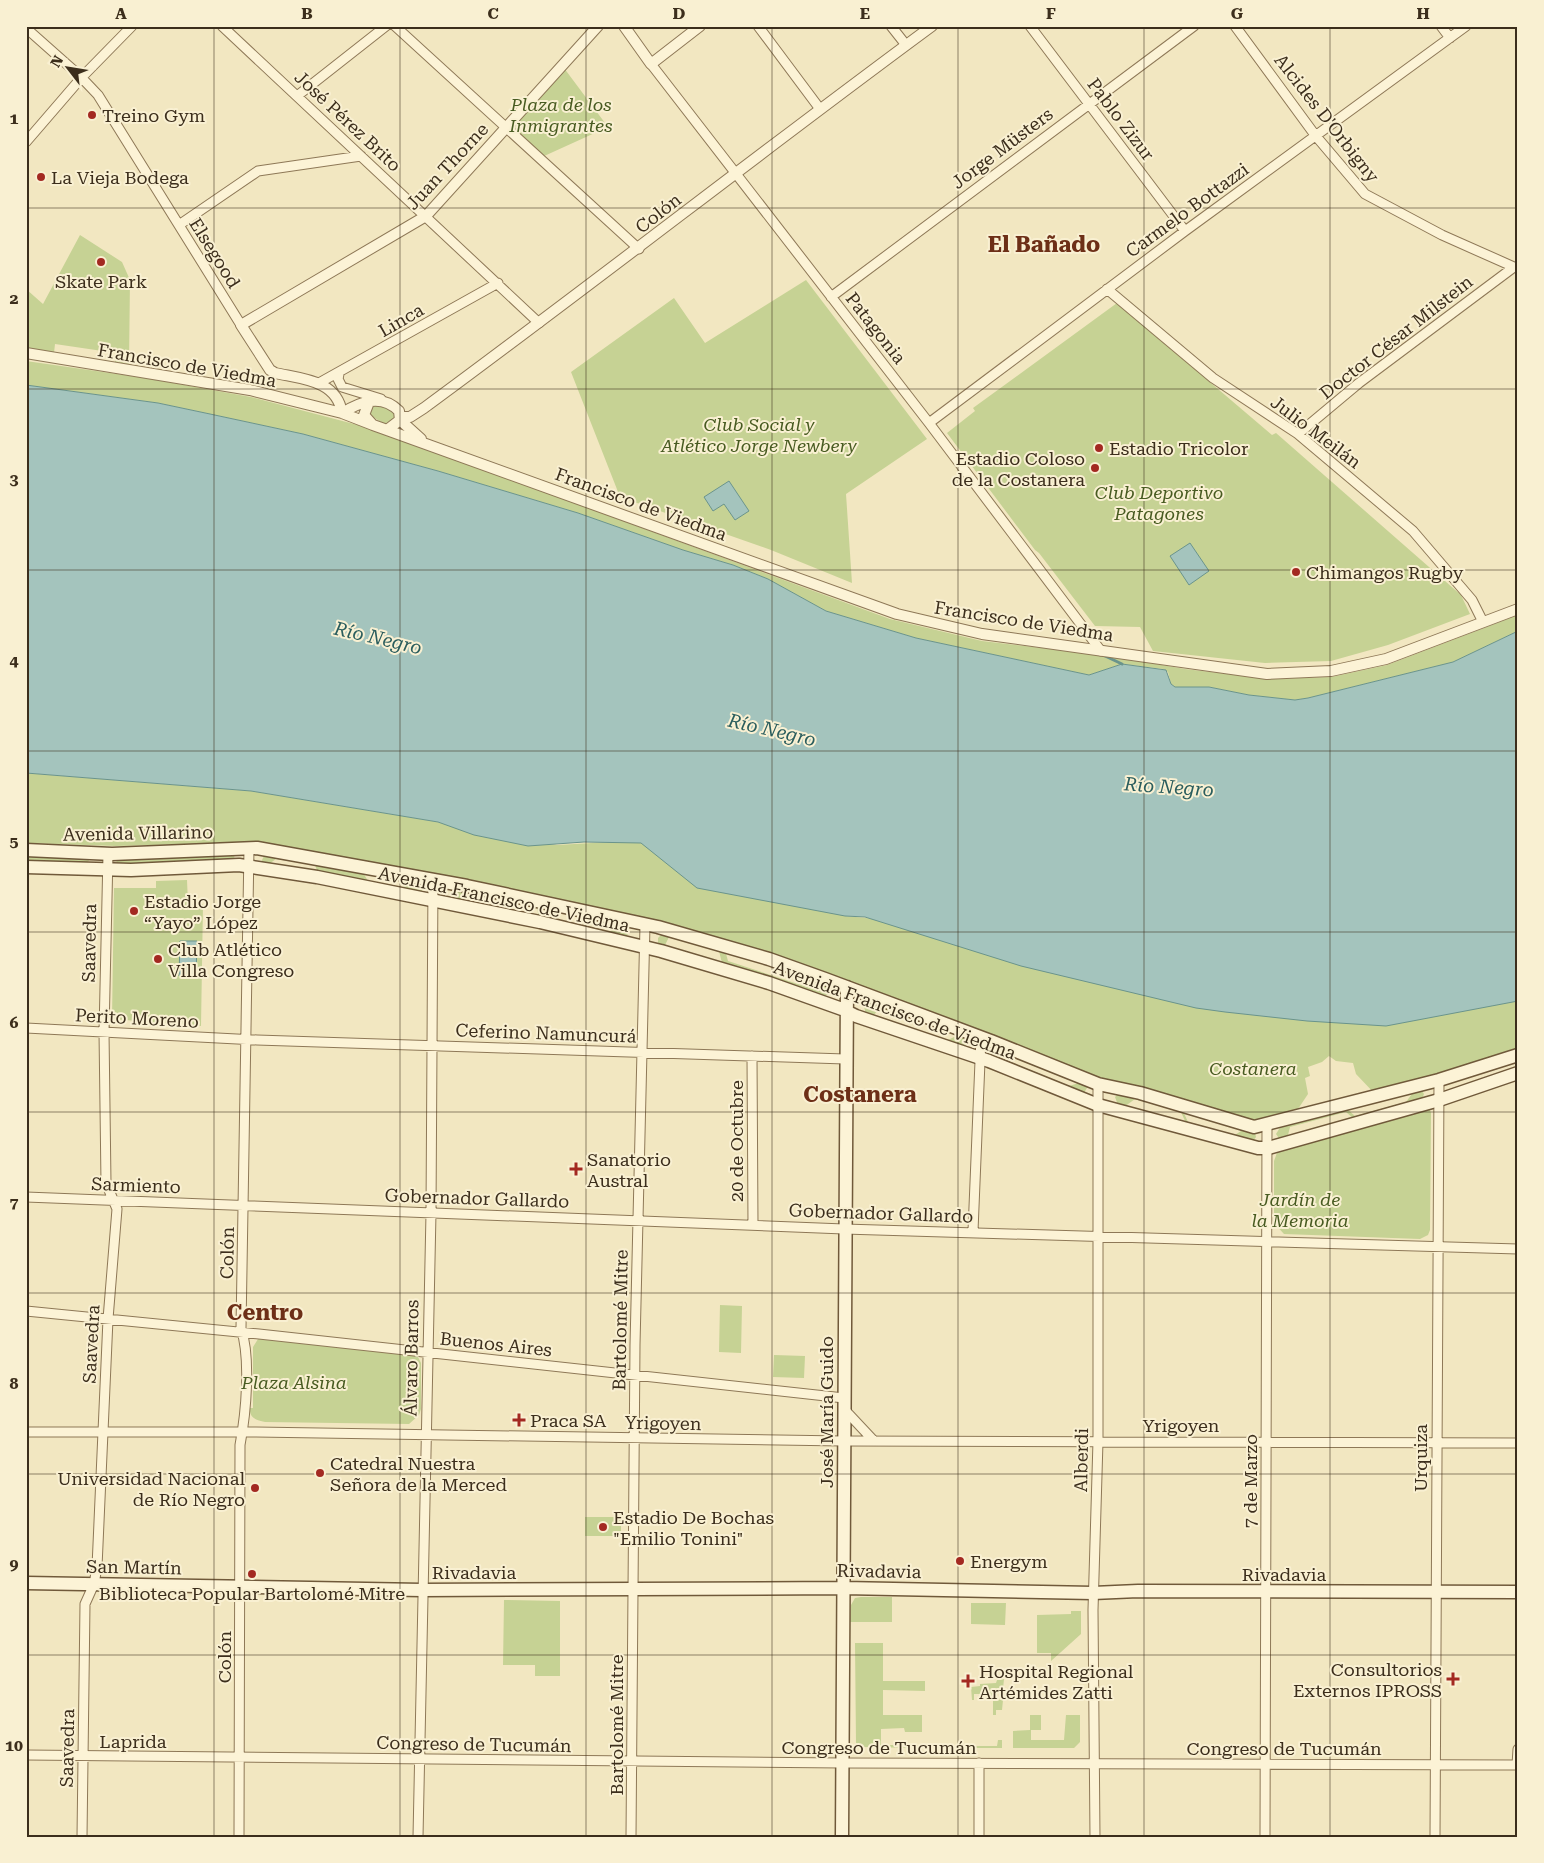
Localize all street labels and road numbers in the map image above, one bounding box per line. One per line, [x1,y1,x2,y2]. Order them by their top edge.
street label: Alcides D'Orbigny [1270,50,1384,187]
street label: José Pérez Brito [290,66,406,176]
street label: Pablo Zizur [1083,74,1159,164]
street label: Jorge Müsters [947,103,1057,193]
street label: Juan Thorne [402,118,492,214]
street label: Carmelo Bottazzi [1122,158,1253,262]
street label: Colón [631,188,685,237]
street label: Elsegood [185,214,245,292]
street label: Doctor César Milstein [1315,270,1477,403]
street label: Patagonia [842,288,911,368]
street label: Linca [375,299,427,341]
street label: Francisco de Viedma [96,339,278,391]
street label: Julio Meilán [1267,391,1366,473]
street label: Francisco de Viedma [552,463,730,545]
street label: Francisco de Viedma [933,596,1115,646]
street label: Avenida Villarino [63,821,213,845]
street label: Avenida Francisco de Viedma [376,862,632,936]
street label: Saavedra [78,903,100,983]
street label: Avenida Francisco de Viedma [771,956,1019,1064]
street label: Perito Moreno [74,1004,200,1032]
street label: Ceferino Namuncurá [455,1019,637,1047]
street label: 20 de Octubre [726,1080,747,1202]
street label: Sarmiento [91,1173,181,1197]
street label: Gobernador Gallardo [384,1184,570,1212]
street label: Gobernador Gallardo [788,1199,974,1227]
street label: Colón [216,1226,238,1279]
street label: Bartolomé Mitre [608,1249,632,1391]
street label: Álvaro Barros [399,1299,423,1417]
street label: Saavedra [78,1304,104,1384]
street label: Buenos Aires [439,1328,553,1360]
street label: José María Guido [816,1336,837,1488]
street label: Yrigoyen [624,1412,702,1434]
street label: Yrigoyen [1143,1415,1220,1436]
street label: Urquiza [1410,1424,1431,1492]
street label: Alberdi [1070,1427,1092,1492]
street label: 7 de Marzo [1240,1434,1261,1528]
street label: San Martín [86,1556,182,1578]
street label: Rivadavia [836,1560,922,1582]
street label: Rivadavia [432,1562,517,1583]
street label: Rivadavia [1242,1564,1327,1585]
street label: Colón [214,1630,235,1683]
street label: Bartolomé Mitre [606,1654,627,1796]
street label: Saavedra [56,1708,78,1788]
street label: Laprida [99,1731,167,1752]
street label: Congreso de Tucumán [376,1732,572,1756]
street label: Congreso de Tucumán [781,1737,977,1758]
street label: Congreso de Tucumán [1186,1738,1382,1759]

